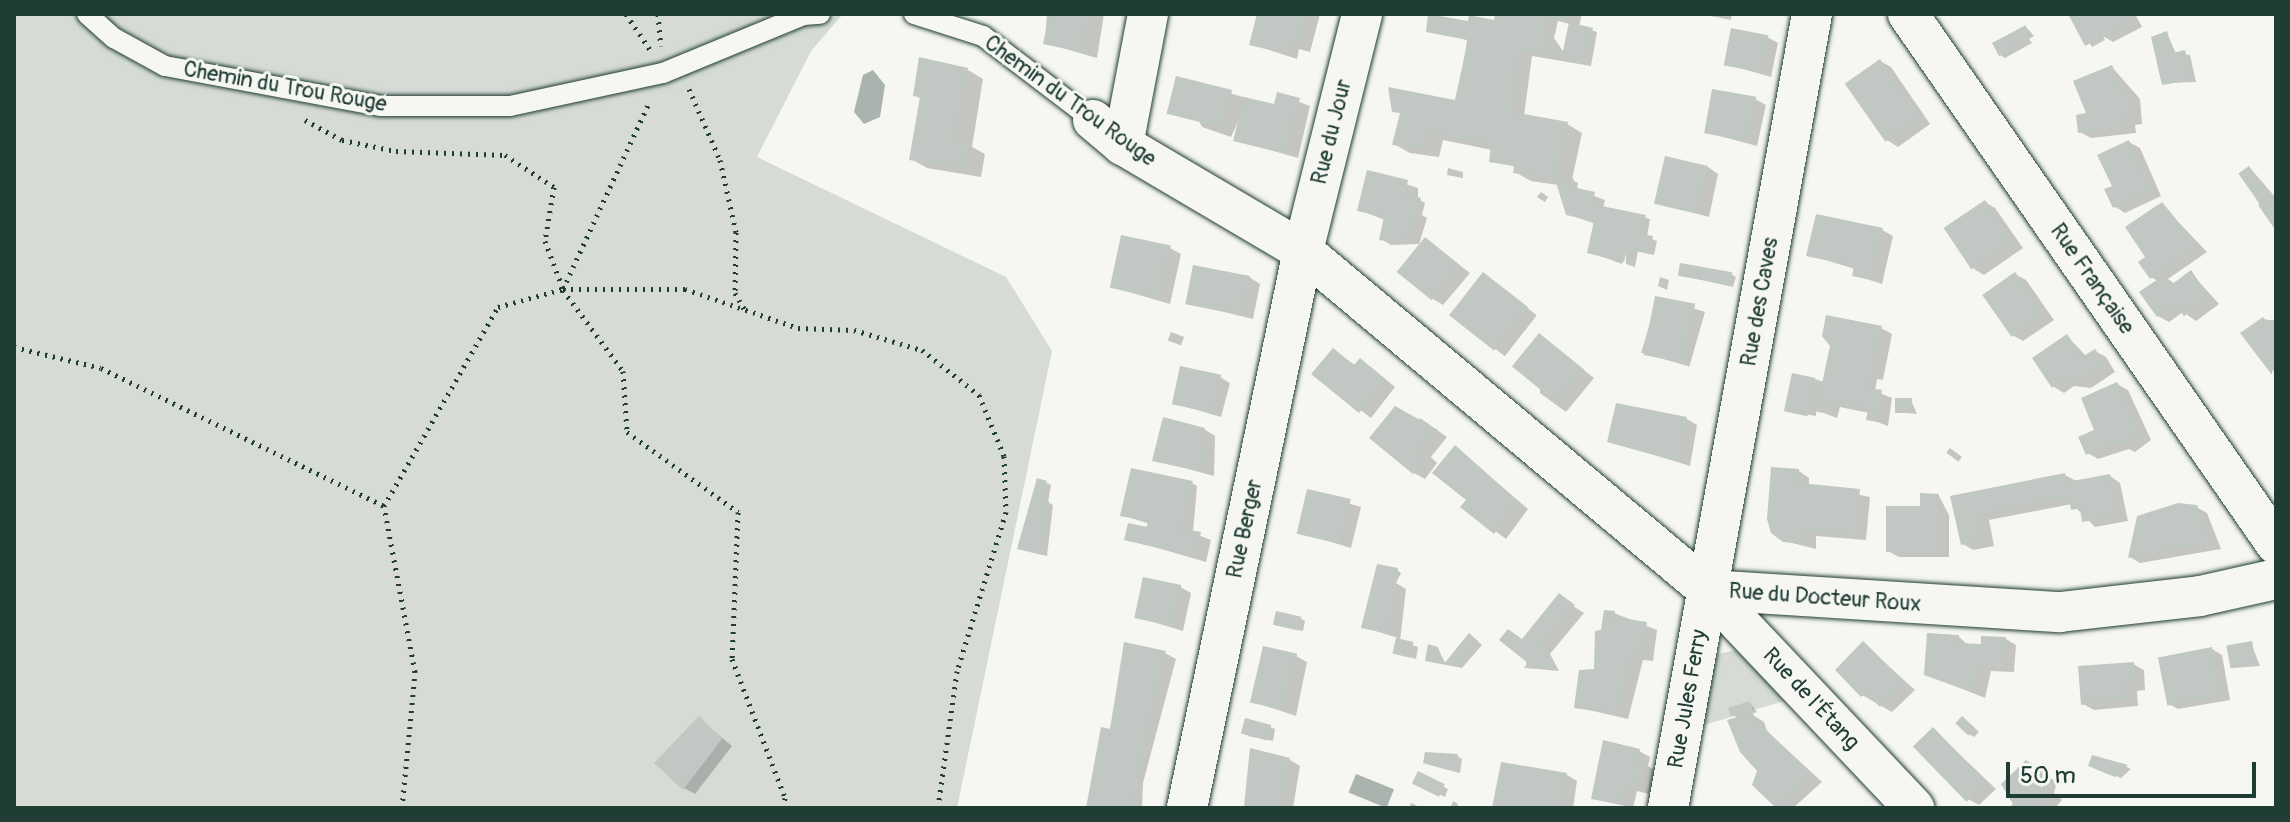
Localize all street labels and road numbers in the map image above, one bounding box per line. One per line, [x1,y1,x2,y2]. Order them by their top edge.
street label: Chemin du Trou Rouge [979,30,1161,172]
street label: Chemin du Trou Rouge [181,56,389,118]
street label: Rue du Jour [1306,77,1358,187]
street label: Rue Française [2044,219,2140,339]
street label: Rue des Caves [1736,236,1784,368]
street label: Rue Berger [1222,477,1268,581]
street label: Rue du Docteur Roux [1728,578,1922,618]
street label: Rue Jules Ferry [1663,628,1713,770]
street label: Rue de l'Étang [1757,642,1865,756]

